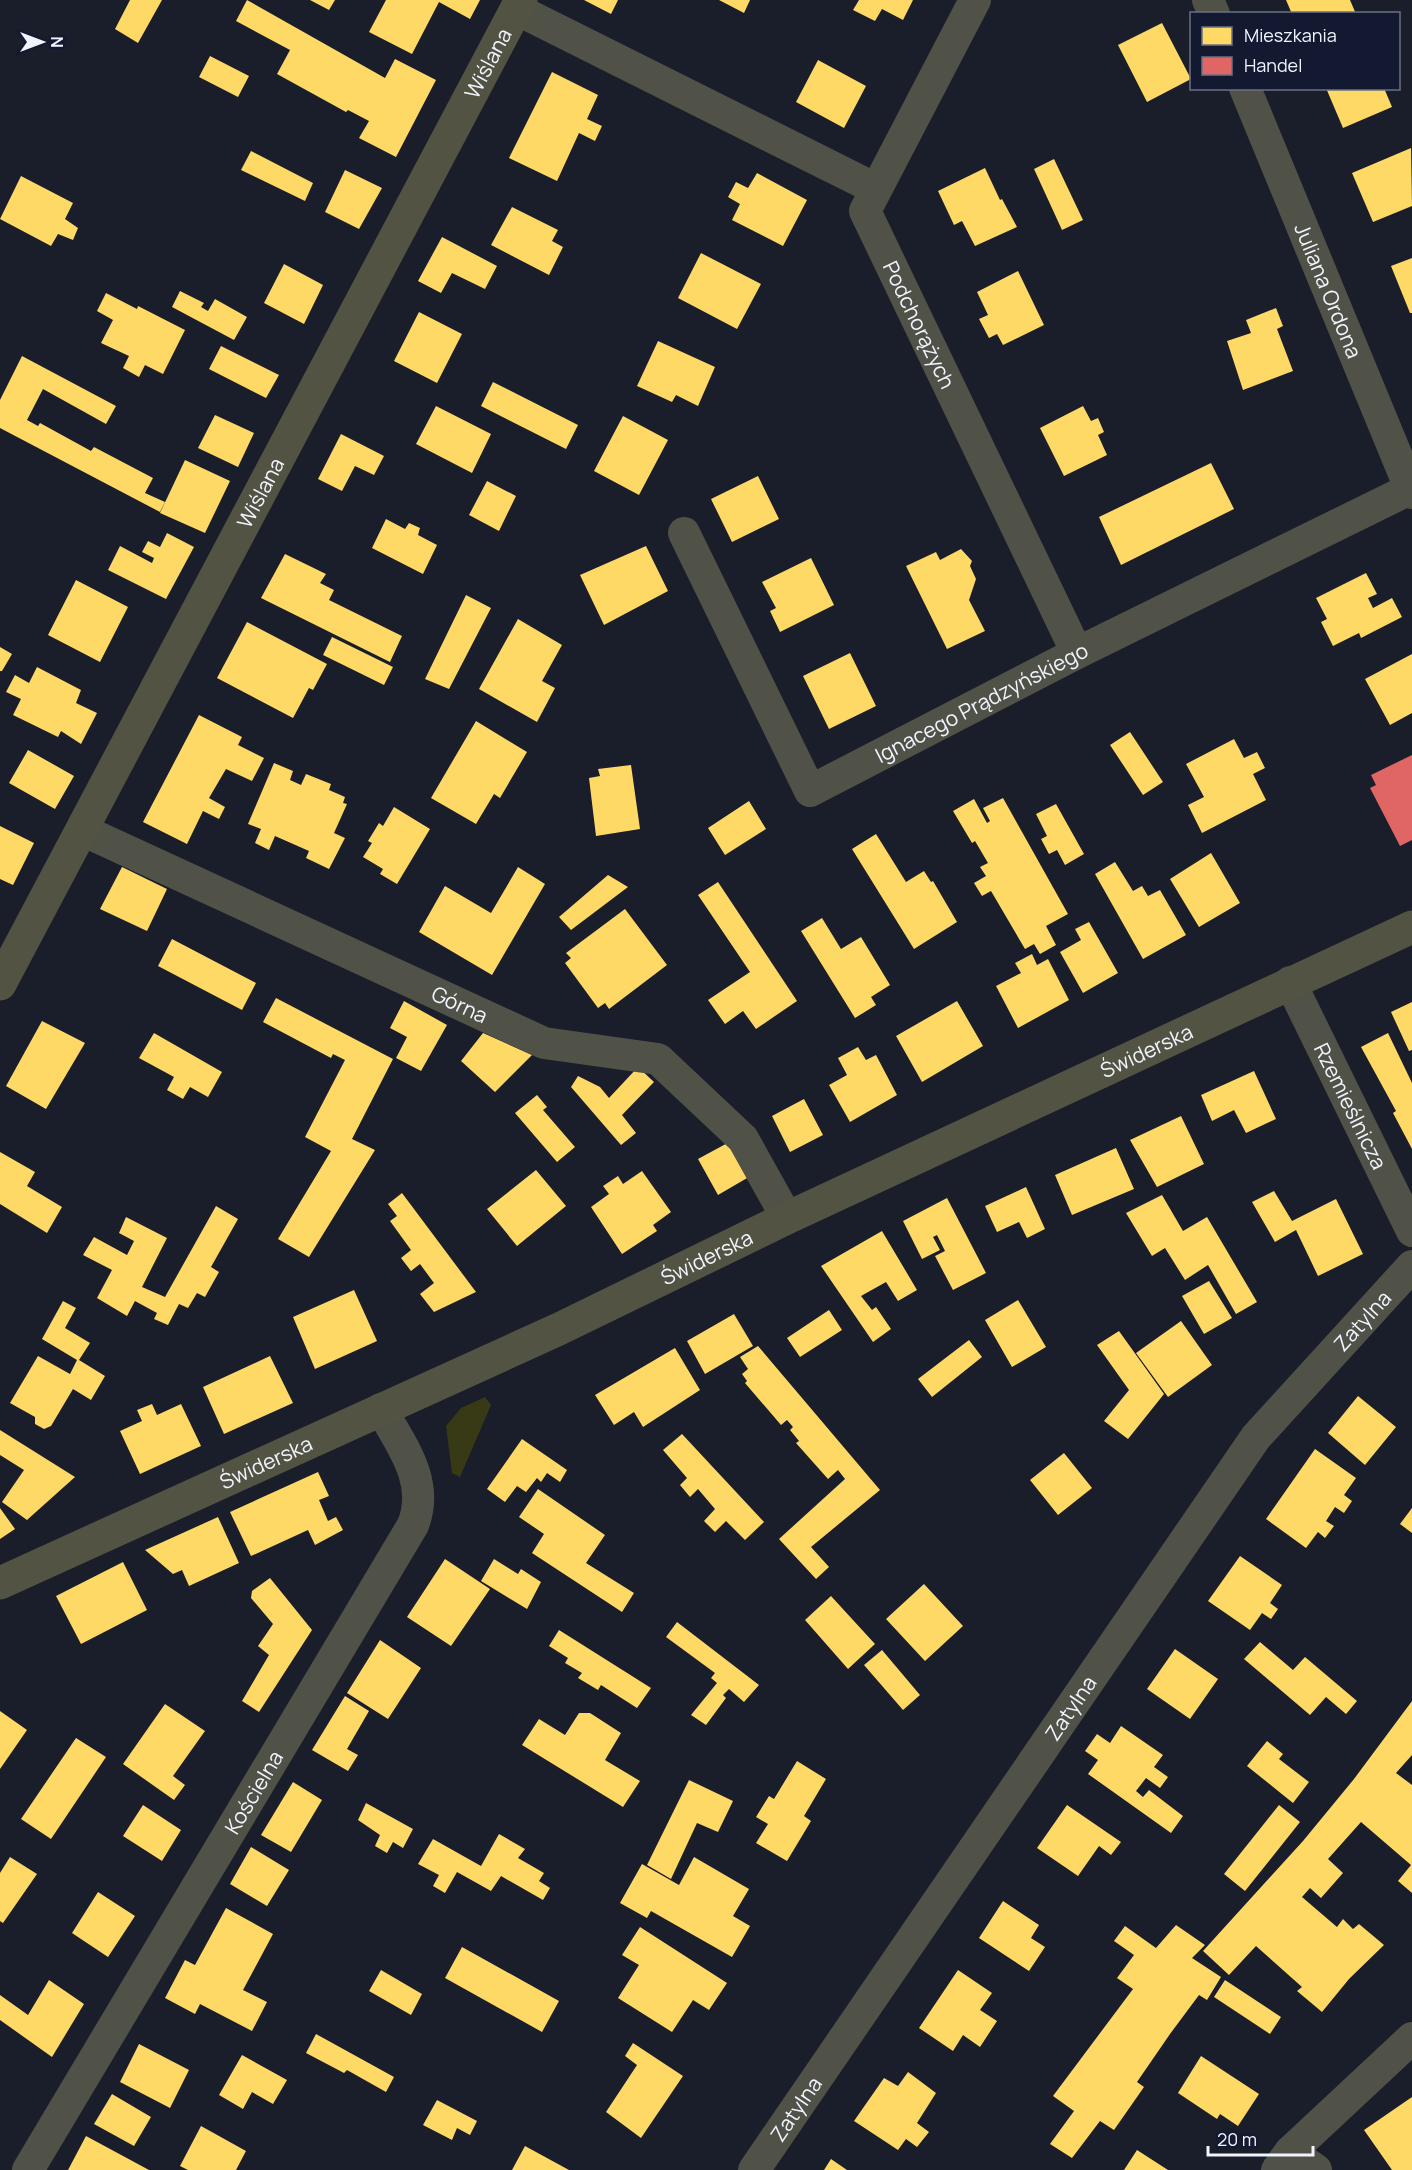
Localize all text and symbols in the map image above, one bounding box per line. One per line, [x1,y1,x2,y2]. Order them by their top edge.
north arrow [12,12,72,72]
legend [1190,12,1400,90]
street label: Wiślana [457,23,518,103]
text: Mieszkania [1244,23,1337,47]
text: N [46,36,68,48]
text: Handel [1244,53,1302,77]
street label: Juliana Ordona [1288,219,1369,362]
street label: Podchorążych [877,256,962,393]
street label: Wiślana [230,453,290,533]
street label: Ignacego Prądzyńskiego [870,636,1092,769]
street label: Górna [427,979,492,1029]
street label: Świderska [1096,1017,1197,1084]
street label: Rzemieślnicza [1308,1038,1394,1174]
street label: Świderska [656,1223,757,1291]
street label: Zatylna [1327,1284,1397,1357]
street label: Świderska [215,1429,317,1495]
street label: Zatylna [1038,1670,1103,1746]
street label: Kościelna [218,1745,289,1839]
street label: Zatylna [764,2071,828,2147]
scale bar [1208,2119,1313,2157]
text: 20 m [1217,2127,1257,2151]

